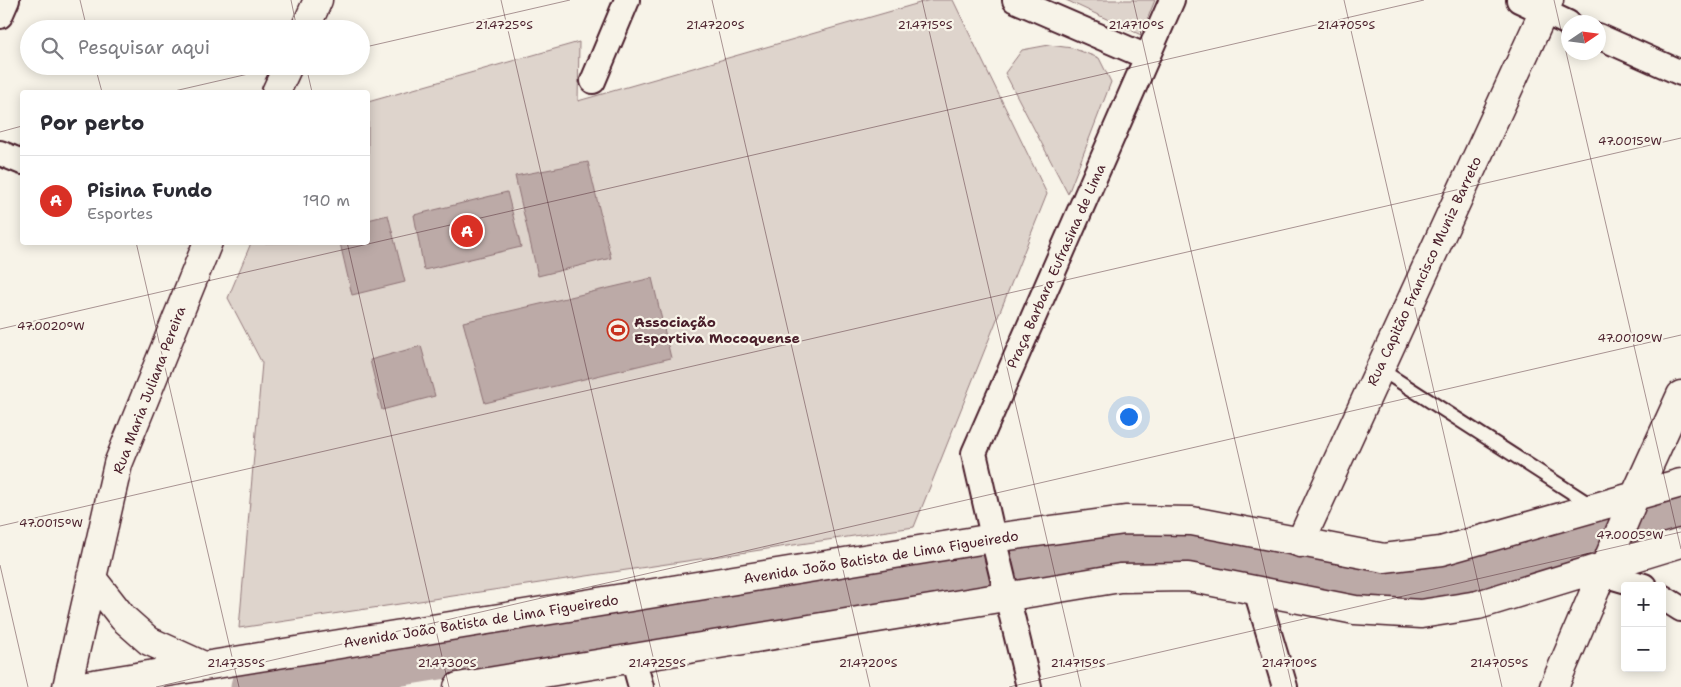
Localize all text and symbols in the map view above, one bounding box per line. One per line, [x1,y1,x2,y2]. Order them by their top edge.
north arrow [1561,15,1606,60]
text: 21.4725°S [475,17,533,33]
text: 21.4720°S [686,17,745,33]
text: 21.4715°S [898,17,953,33]
text: 21.4710°S [1108,17,1164,33]
text: 21.4705°S [1317,17,1376,33]
search box [20,20,370,75]
icon: search [38,34,66,62]
text: Pesquisar aqui [78,35,210,60]
text: Por perto [40,109,144,137]
text: 47.0015°W [1598,133,1662,149]
street label: Rua Capitão Francisco Muniz Barreto [1363,153,1485,389]
street label: Praça Barbara Eufrasina de Lima [1003,161,1110,371]
text: Pisina Fundo [87,178,212,203]
text: A [50,190,62,211]
text: 190 m [303,190,350,211]
text: Esportes [87,203,153,224]
pin: A [451,212,483,250]
street label: Rua Maria Juliana Pereira [109,303,189,476]
place label: Associação Esportiva Mocoquense [634,313,800,347]
text: 47.0020°W [17,318,85,334]
sports icon: Associação Esportiva Mocoquense [606,318,630,342]
text: 47.0010°W [1598,330,1662,346]
your location [1116,404,1142,430]
text: 47.0015°W [19,515,83,531]
street label: Avenida João Batista de Lima Figueiredo [742,526,1020,588]
text: 47.0005°W [1596,527,1664,543]
map controls [1621,582,1666,672]
button: + [1621,582,1666,627]
street label: Avenida João Batista de Lima Figueiredo [342,590,620,652]
button: − [1621,627,1666,672]
text: 21.4735°S [207,655,265,671]
text: 21.4730°S [418,655,477,671]
text: 21.4725°S [628,655,686,671]
text: 21.4720°S [839,655,898,671]
text: 21.4715°S [1051,655,1106,671]
text: 21.4710°S [1261,655,1317,671]
text: 21.4705°S [1470,655,1529,671]

